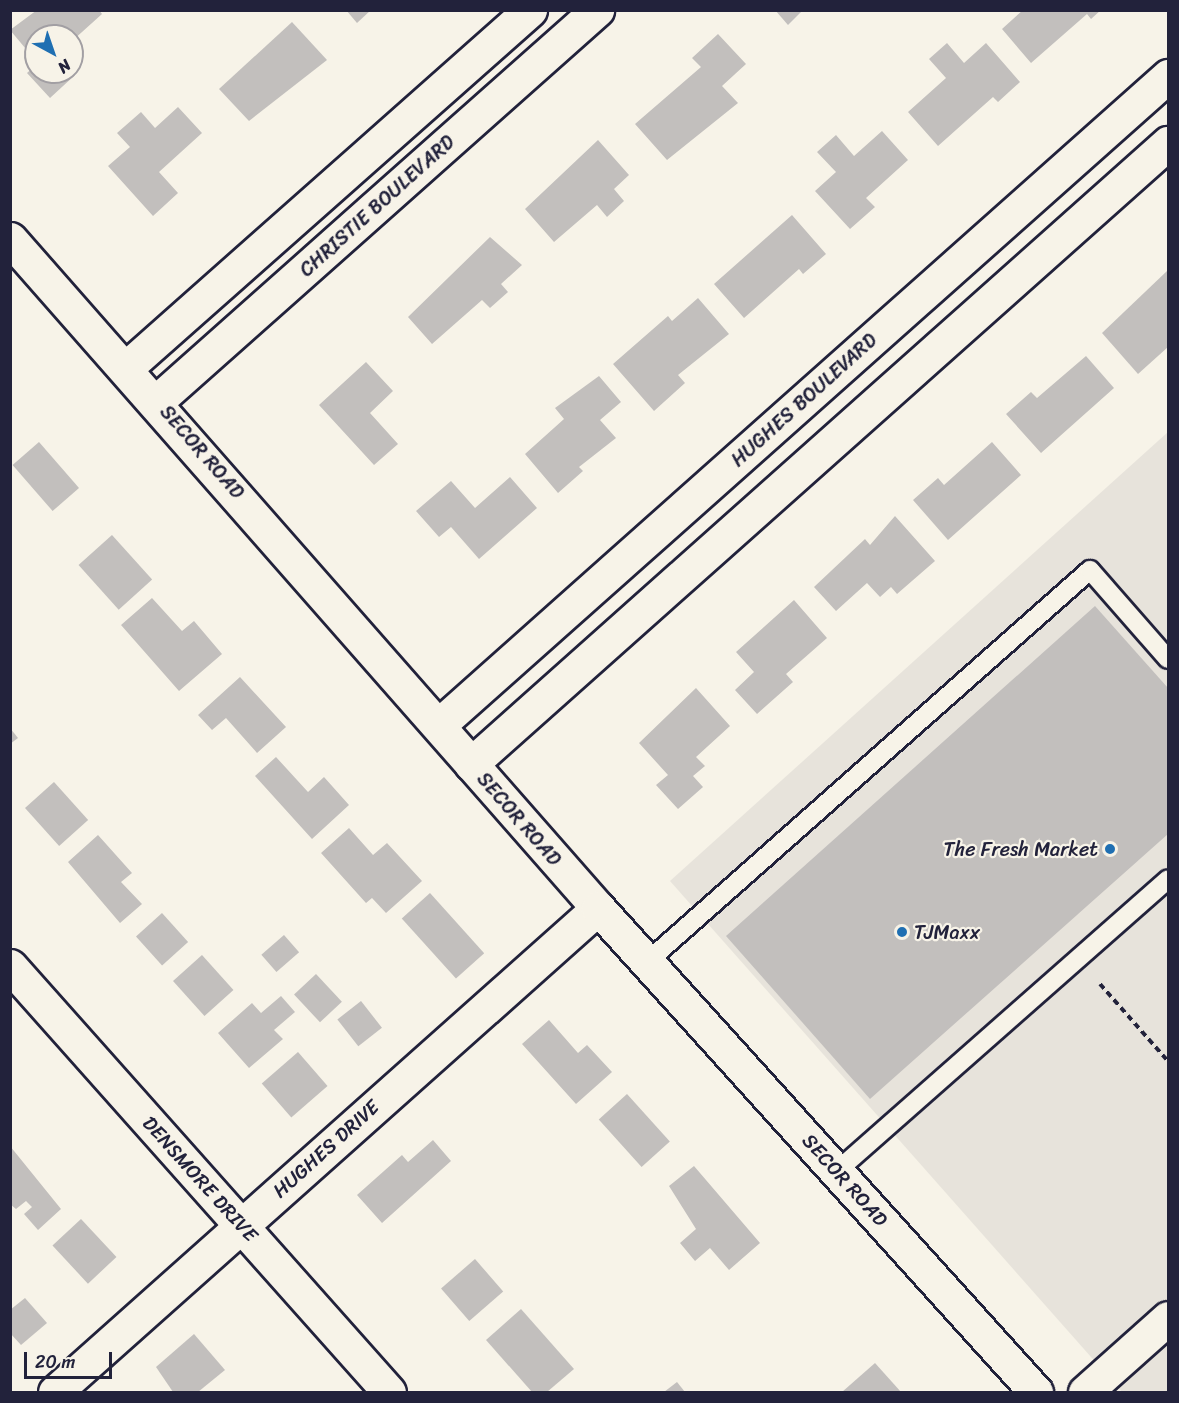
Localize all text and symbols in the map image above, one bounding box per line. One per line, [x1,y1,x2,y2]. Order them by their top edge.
north arrow [24,24,84,84]
text: N [51,52,78,81]
street label: CHRISTIE BOULEVARD [295,130,459,282]
street label: HUGHES BOULEVARD [725,327,883,473]
street label: SECOR ROAD [155,400,249,504]
street label: SECOR ROAD [472,767,566,871]
place label: The Fresh Market [943,837,1098,861]
marker: The Fresh Market [1103,842,1117,856]
place label: TJMaxx [914,920,980,944]
marker: TJMaxx [895,925,909,939]
street label: HUGHES DRIVE [267,1094,385,1204]
street label: DENSMORE DRIVE [137,1111,263,1247]
street label: SECOR ROAD [797,1129,893,1231]
scale bar [27,1340,116,1378]
text: 20 m [35,1346,75,1378]

